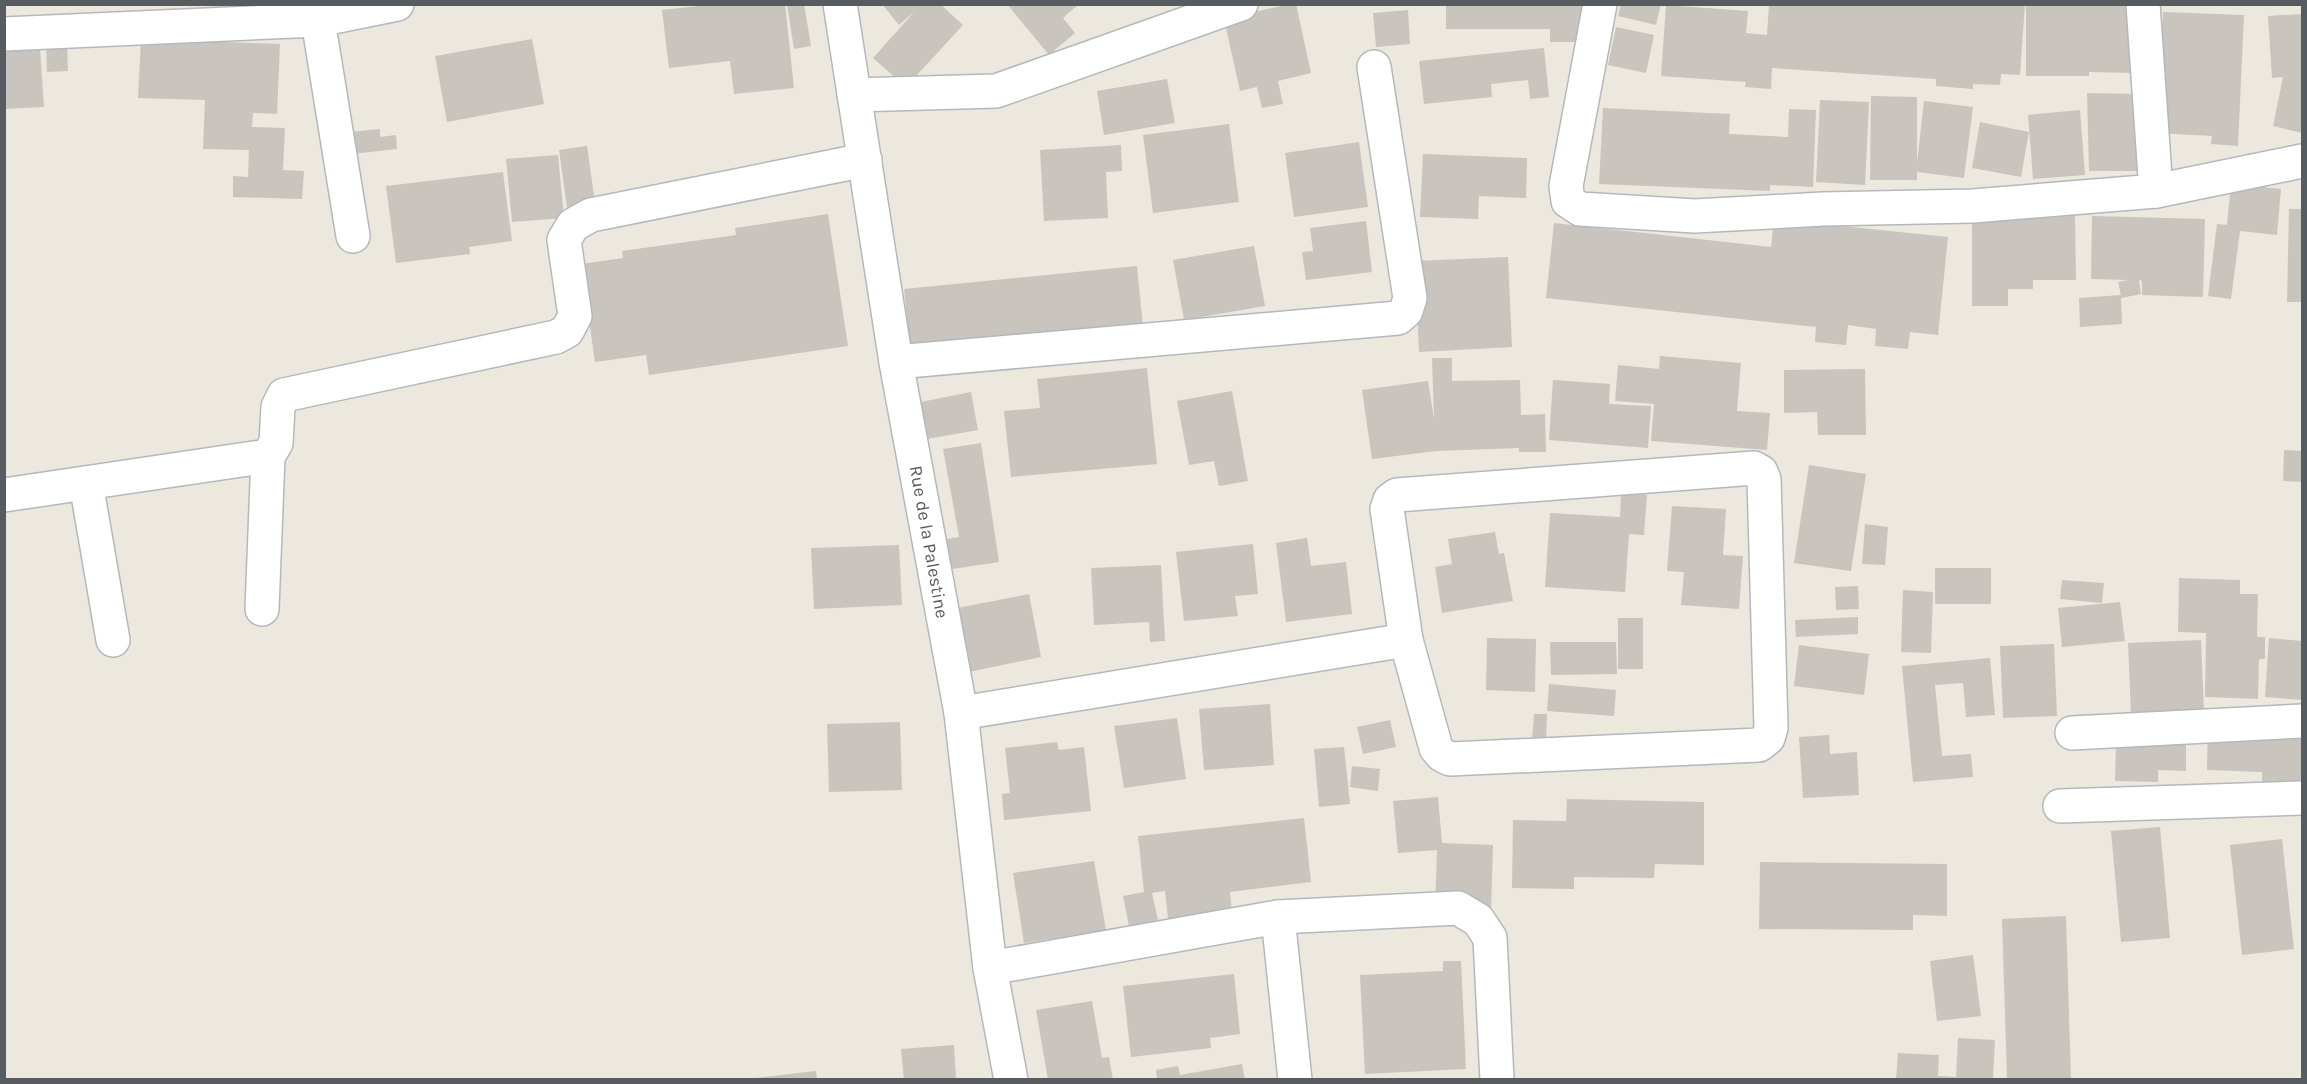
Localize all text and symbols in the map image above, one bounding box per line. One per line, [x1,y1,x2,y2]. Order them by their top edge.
street label: Rue de la Palestine [905,464,953,620]

